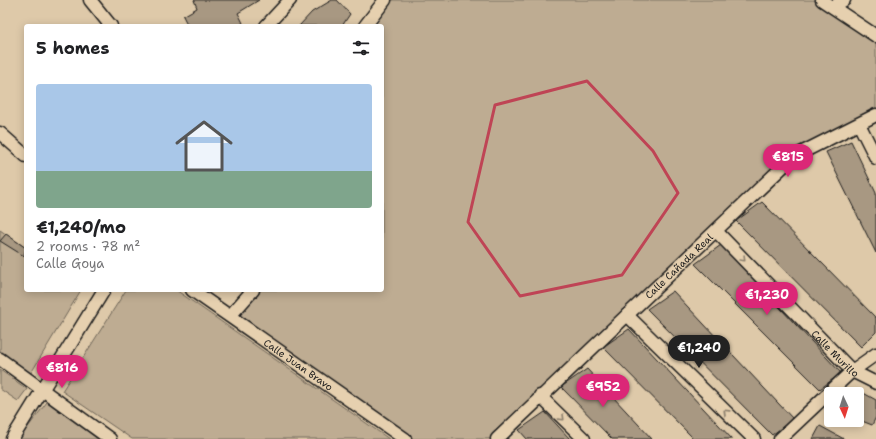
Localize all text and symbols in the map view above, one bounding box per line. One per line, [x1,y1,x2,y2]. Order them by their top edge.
text: 5 homes [36,37,109,59]
icon: filters [350,37,372,59]
icon: home [168,110,240,182]
pin: €815 [764,144,812,178]
text: €815 [772,148,804,165]
text: €1,240/mo [36,216,126,238]
street label: Calle Cañada Real [642,230,715,301]
text: 2 rooms · 78 m² [36,238,140,255]
one-way arrow [738,254,746,262]
text: Calle Goya [36,255,104,272]
pin: €1,230 [734,282,800,316]
text: €1,230 [745,286,789,303]
street label: Calle Murillo [809,327,861,380]
pin: €1,240 [666,335,732,369]
street label: Calle Juan Bravo [261,336,336,393]
text: €1,240 [677,339,721,356]
pin: €816 [38,355,86,389]
text: €816 [46,359,78,376]
pin: €952 [579,374,627,408]
text: €952 [585,378,621,395]
north arrow [824,387,864,427]
map controls [824,387,864,427]
one-way arrow [723,409,731,417]
one-way arrow [557,413,565,421]

